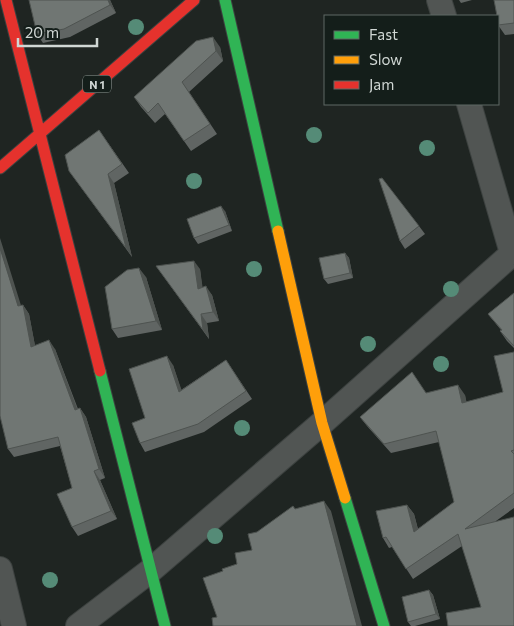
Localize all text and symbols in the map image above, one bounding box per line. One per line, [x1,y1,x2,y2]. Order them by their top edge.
scale bar [18,15,96,47]
legend [324,15,499,105]
text: 20 m [25,23,59,41]
text: Fast [369,25,398,43]
text: Slow [369,50,402,68]
text: Jam [369,75,394,93]
road number: N 1 [83,76,111,92]

